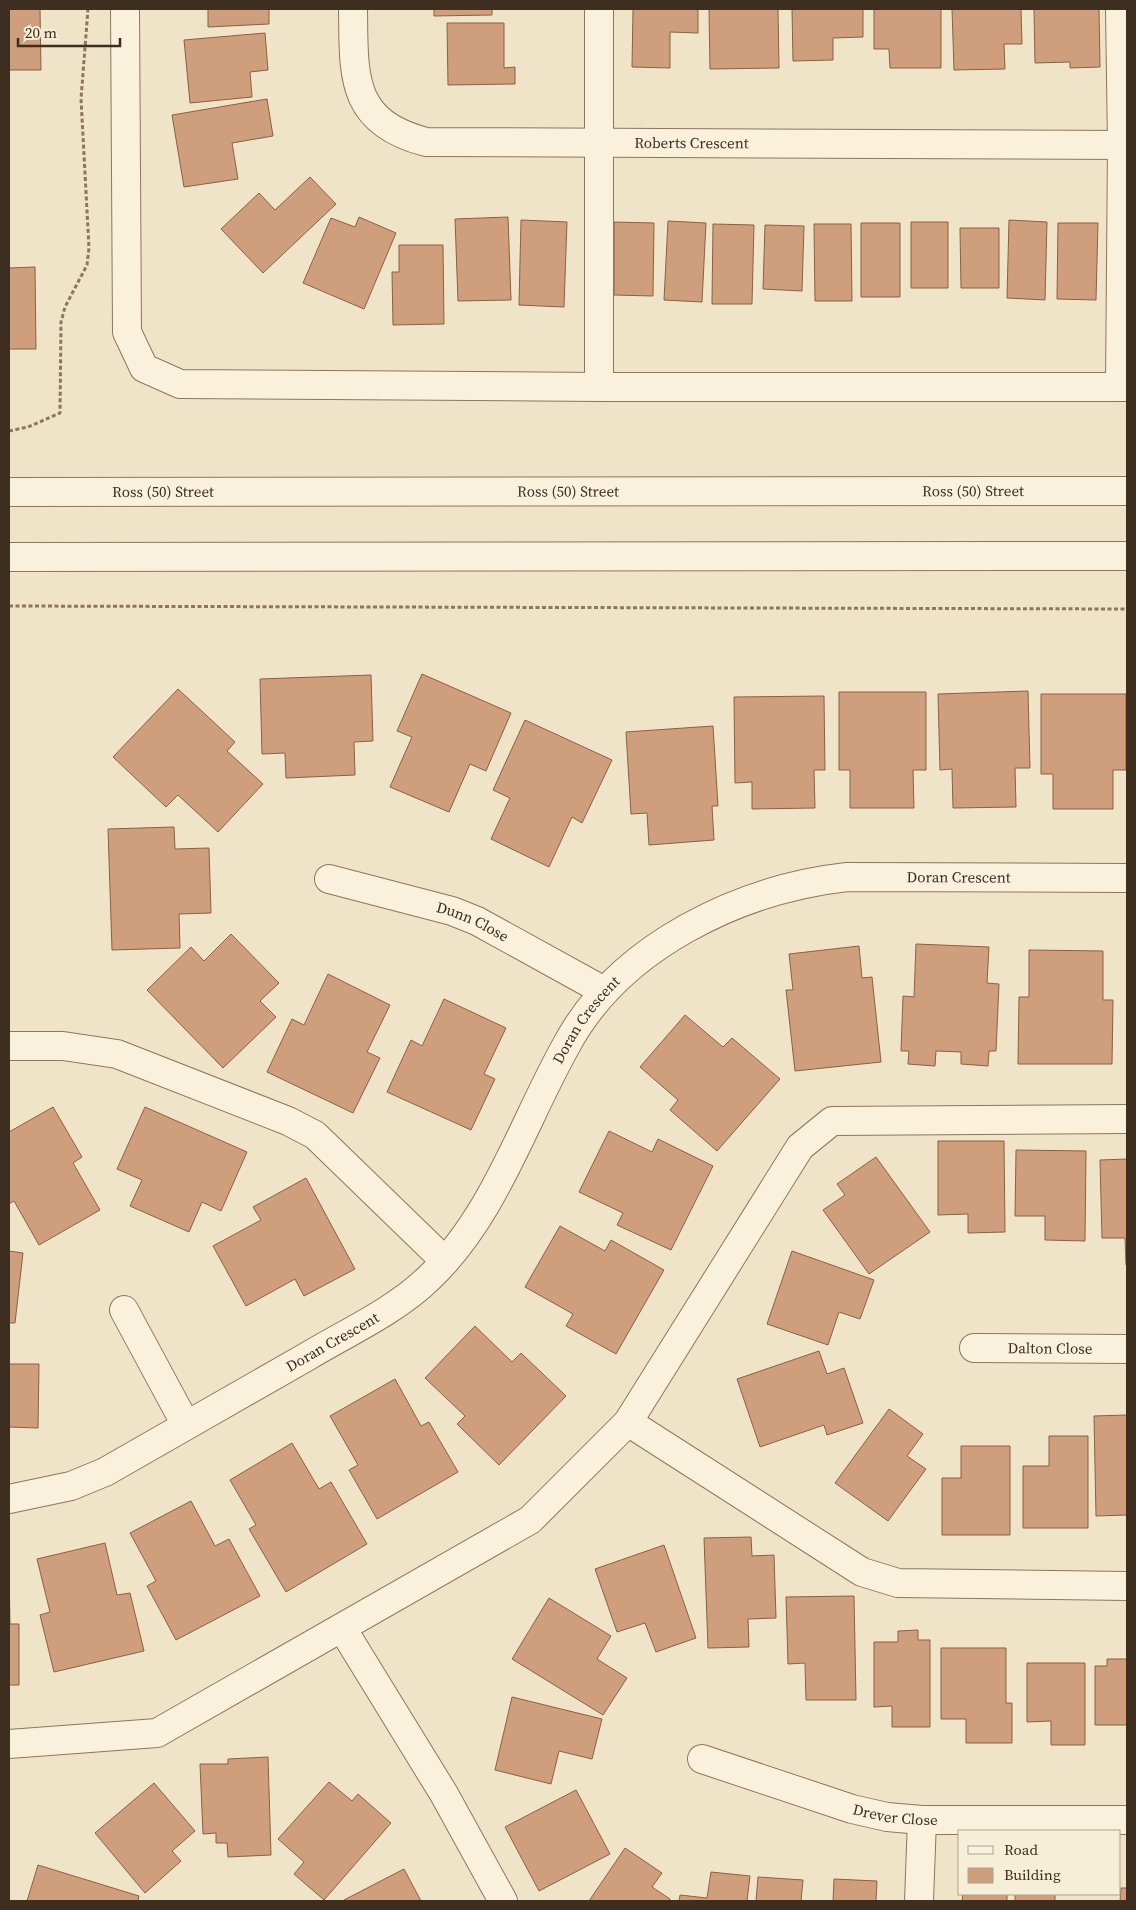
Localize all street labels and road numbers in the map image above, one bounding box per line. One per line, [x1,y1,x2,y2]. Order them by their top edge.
street label: Roberts Crescent [634,132,749,153]
street label: Ross (50) Street [517,480,619,502]
street label: Ross (50) Street [922,480,1024,501]
street label: Ross (50) Street [112,481,214,502]
street label: Doran Crescent [907,866,1011,888]
street label: Dunn Close [434,896,513,947]
street label: Doran Crescent [547,971,624,1067]
street label: Doran Crescent [282,1307,383,1377]
street label: Dalton Close [1007,1337,1093,1359]
street label: Drever Close [851,1799,938,1830]

